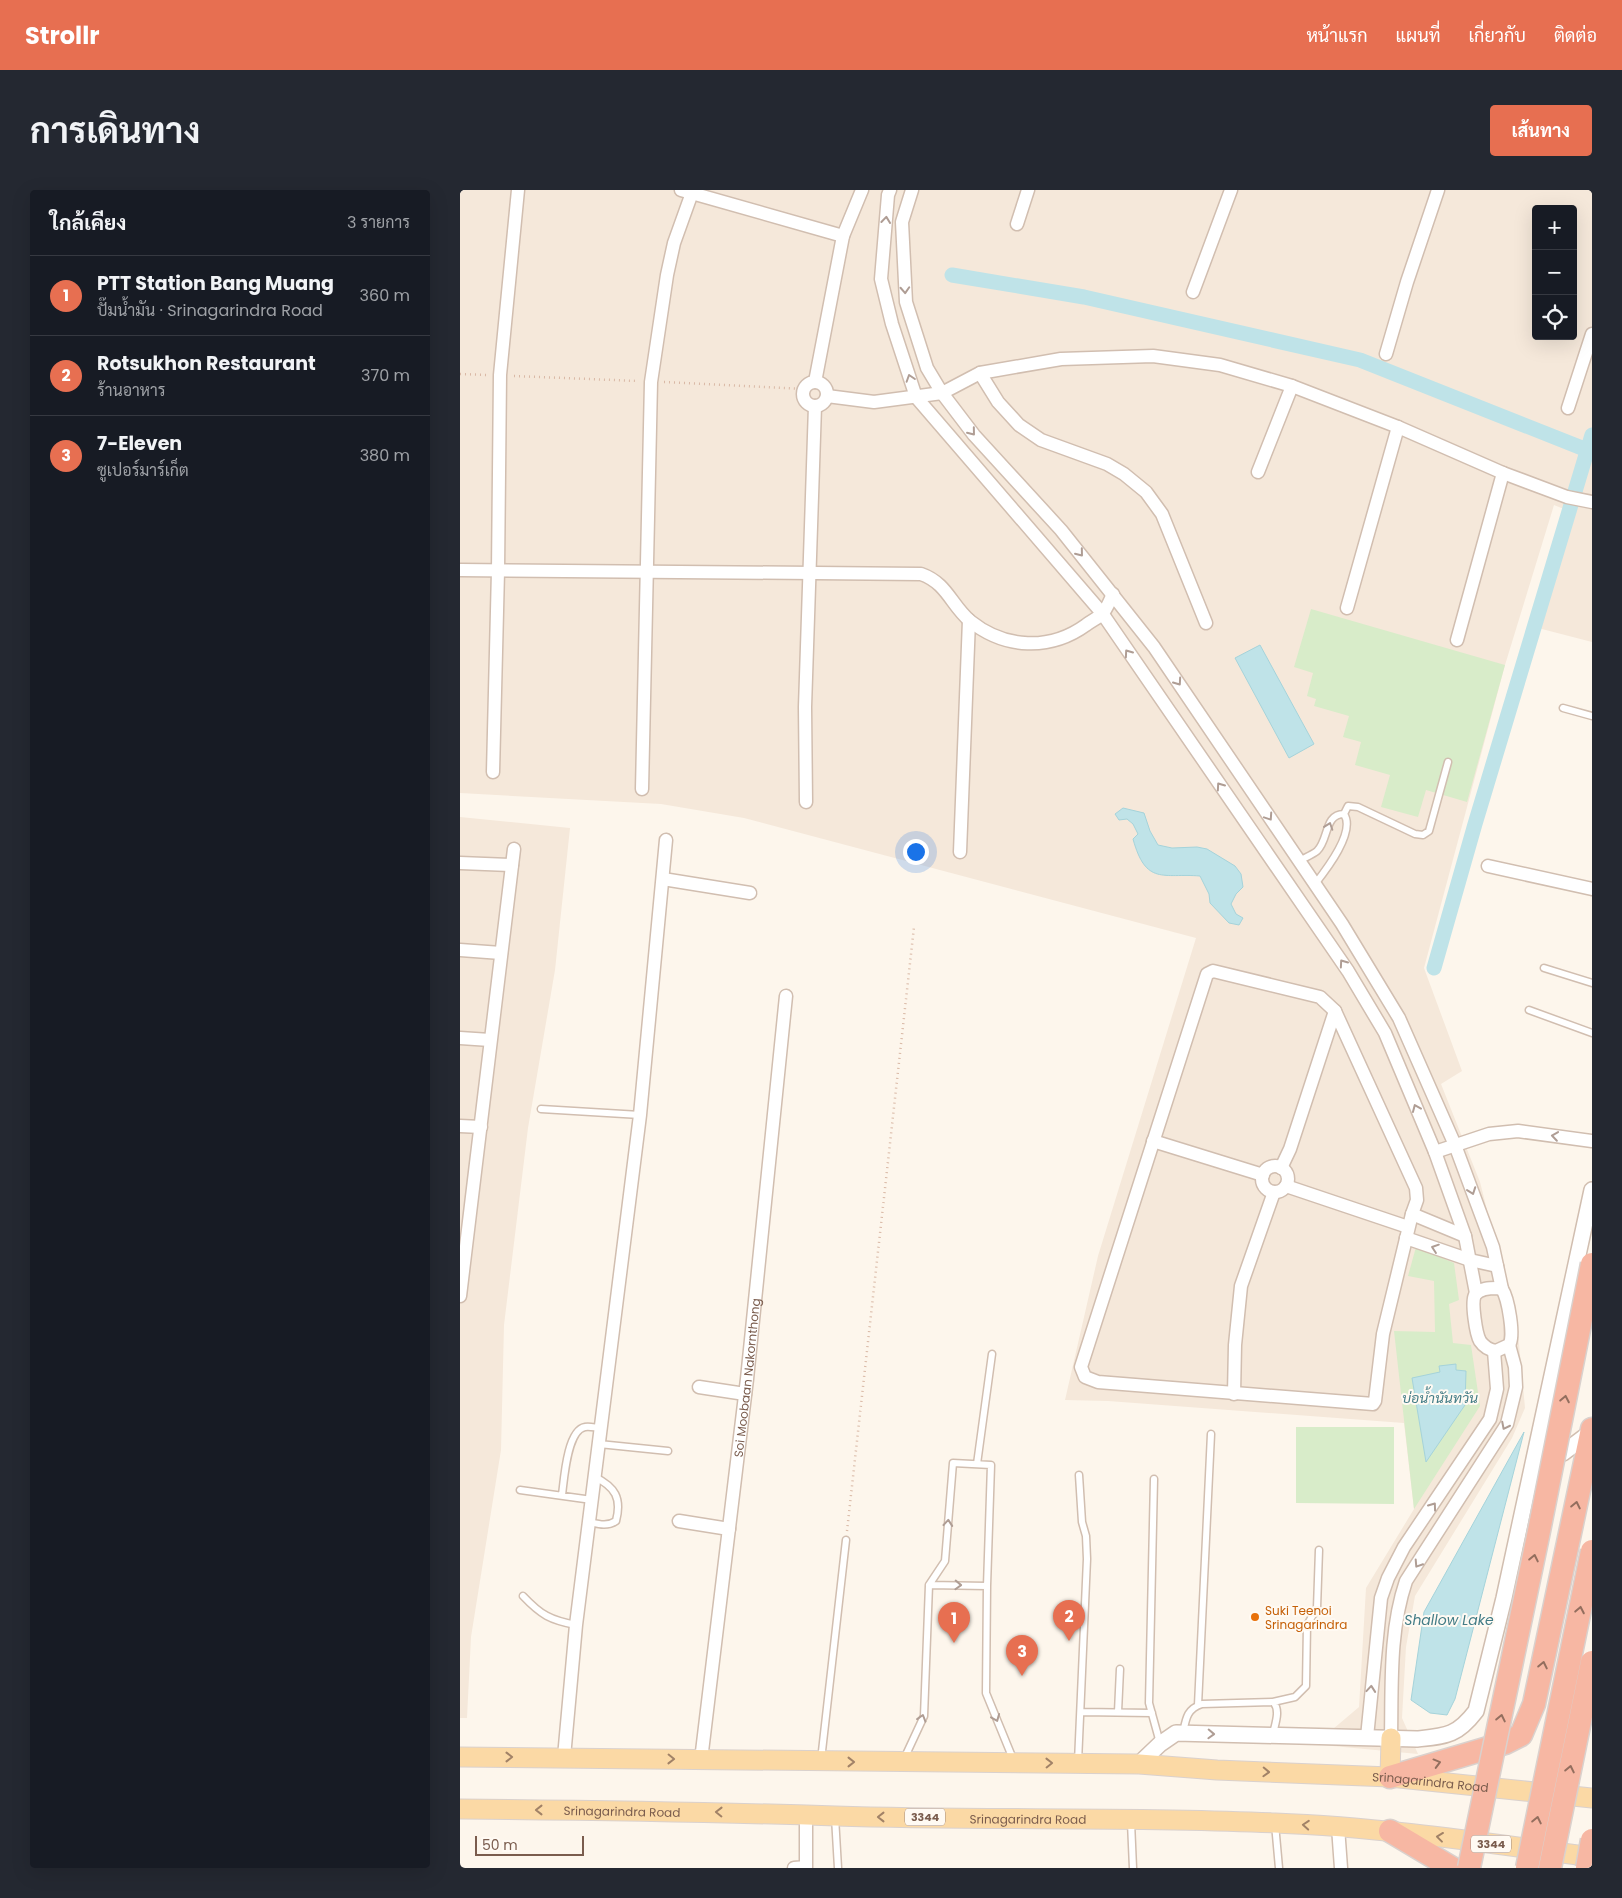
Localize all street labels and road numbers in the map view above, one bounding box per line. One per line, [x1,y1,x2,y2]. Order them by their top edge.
street label: Soi Moobaan Nakornthong [729,1297,764,1458]
street label: Srinagarindra Road [1372,1768,1489,1796]
street label: Srinagarindra Road [563,1802,681,1820]
road number: 3344 [905,1808,945,1825]
street label: Srinagarindra Road [969,1810,1086,1827]
road number: 3344 [1471,1836,1511,1852]

